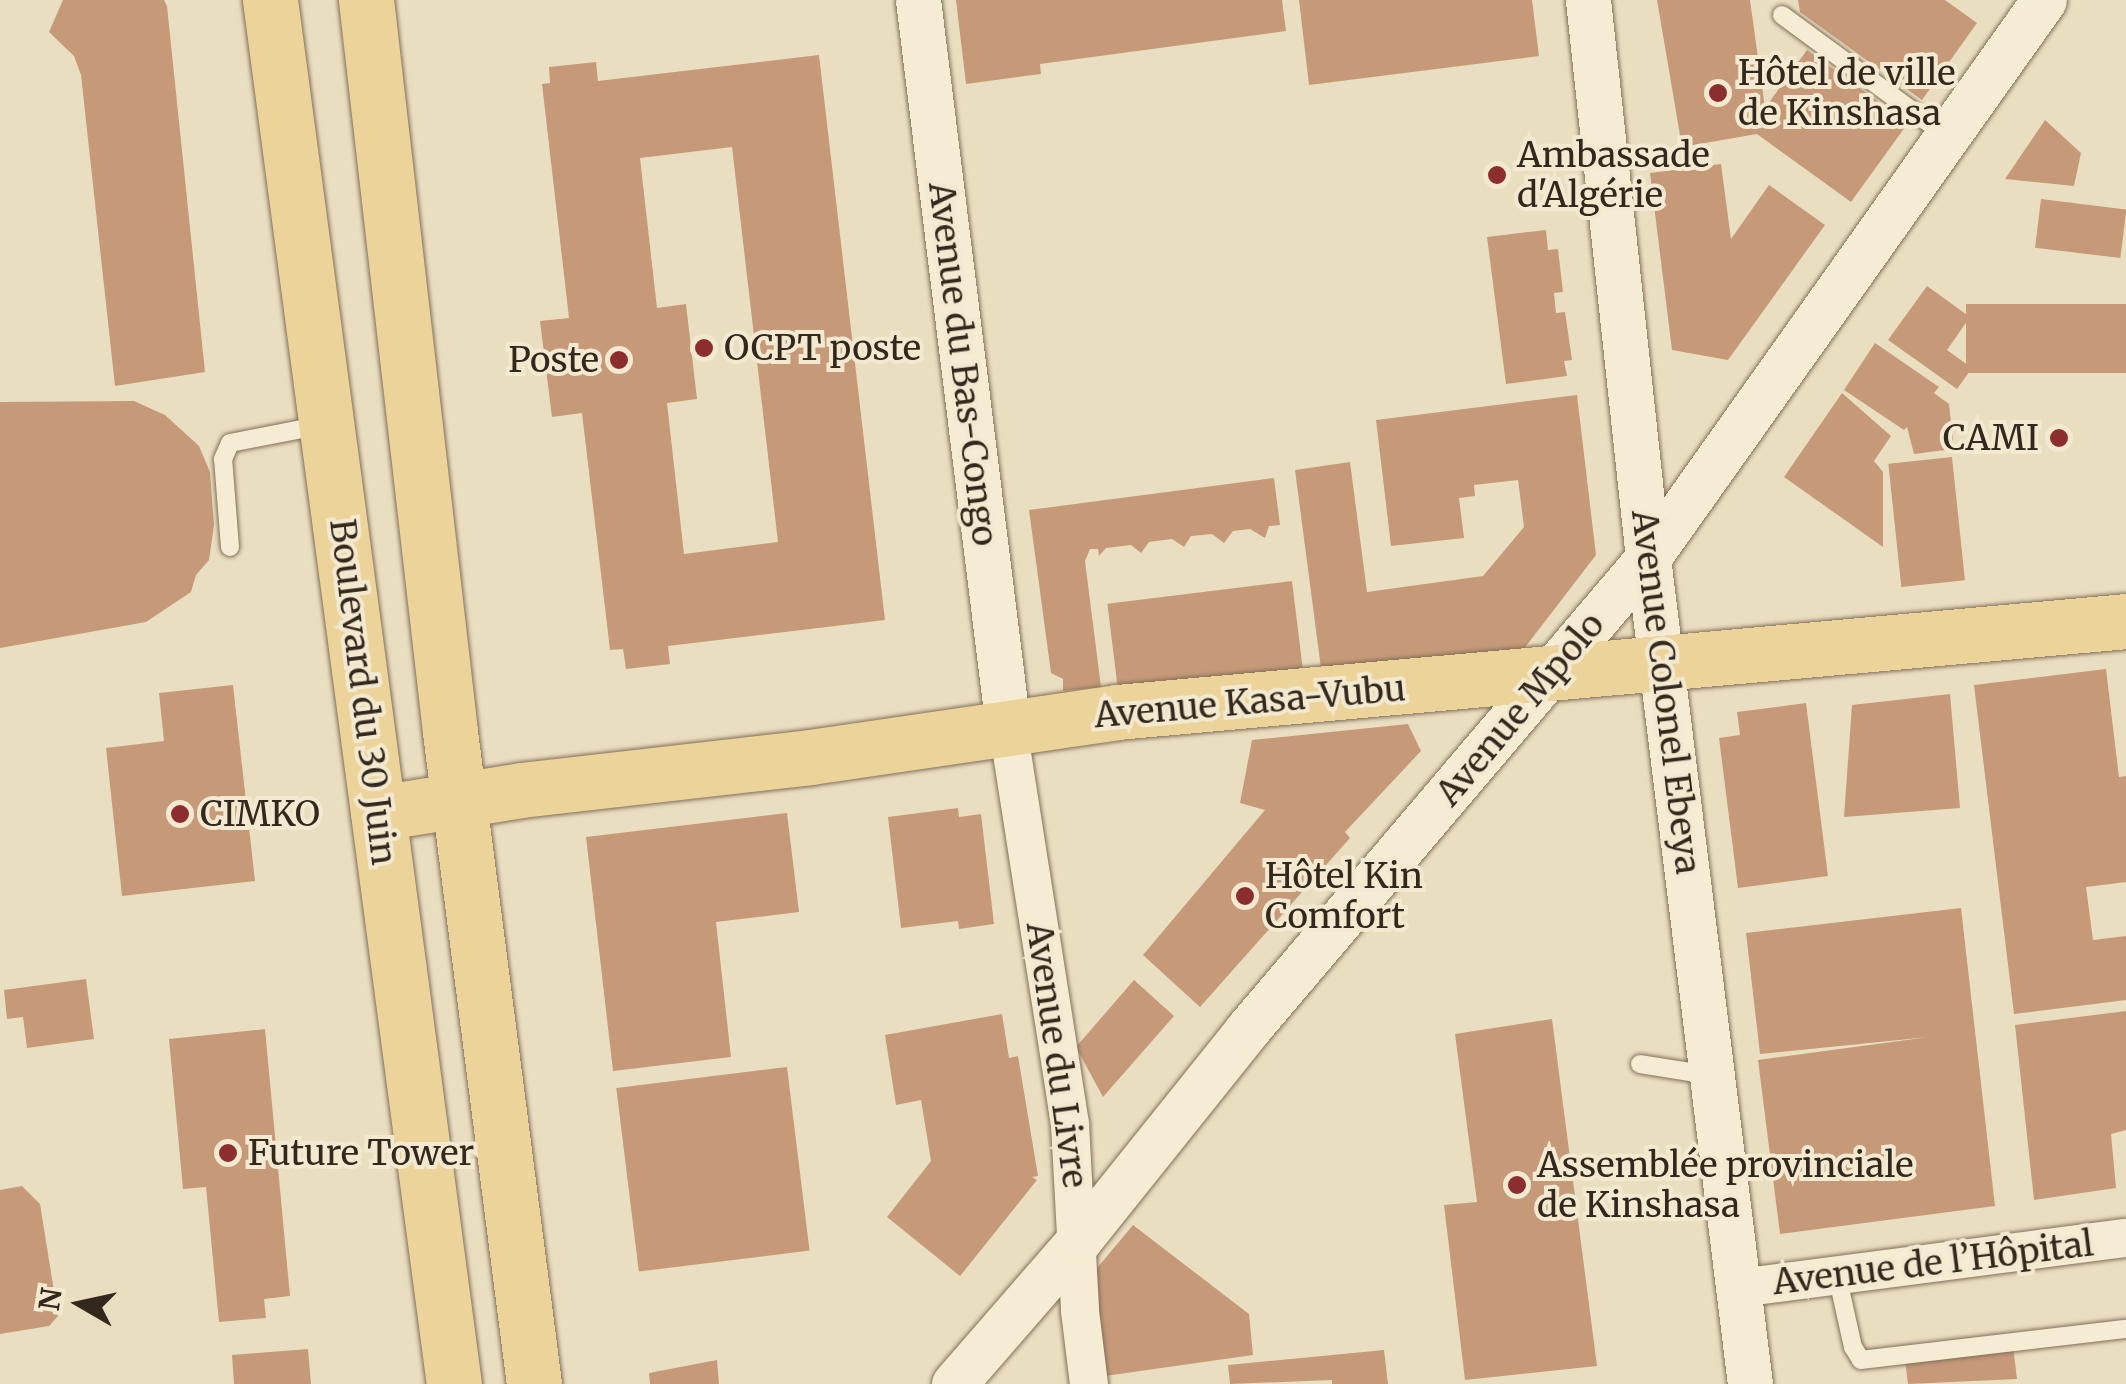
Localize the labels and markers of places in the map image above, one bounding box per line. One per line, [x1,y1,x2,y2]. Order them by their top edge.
place label: Hôtel de ville de Kinshasa [1738,52,1956,134]
marker: Hôtel de ville de Kinshasa [1707,82,1729,104]
place label: Ambassade d'Algérie [1517,134,1710,216]
marker: Ambassade d'Algérie [1486,164,1508,186]
place label: OCPT poste [724,327,921,369]
marker: OCPT poste [693,337,715,359]
place label: Poste [508,339,599,381]
marker: Poste [608,349,630,371]
place label: CAMI [1943,417,2039,459]
marker: CAMI [2048,427,2070,449]
place label: CIMKO [200,793,320,835]
marker: CIMKO [169,803,191,825]
place label: Hôtel Kin Comfort [1265,855,1423,937]
marker: Hôtel Kin Comfort [1234,885,1256,907]
place label: Future Tower [248,1132,474,1174]
marker: Future Tower [217,1142,239,1164]
place label: Assemblée provinciale de Kinshasa [1537,1144,1914,1226]
marker: Assemblée provinciale de Kinshasa [1506,1174,1528,1196]

